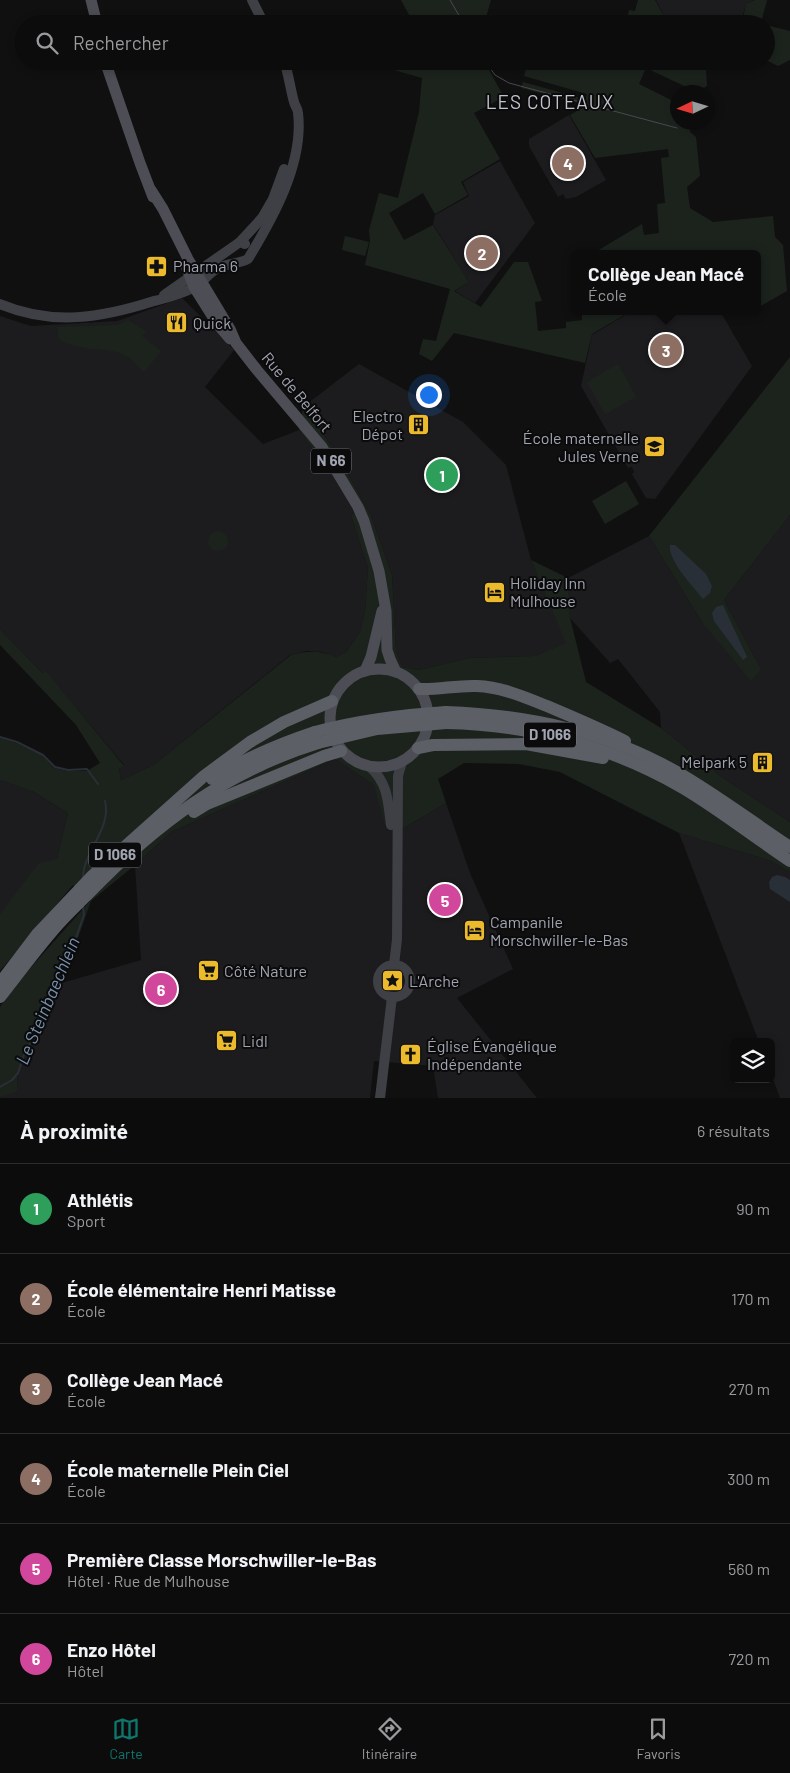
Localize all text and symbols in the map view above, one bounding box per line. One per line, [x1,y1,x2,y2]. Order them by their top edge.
search box [15,15,775,70]
icon: search [33,29,61,57]
text: Rechercher [73,31,169,54]
north arrow [670,85,715,130]
district label: LES COTEAUX [486,90,614,113]
pin: 4 [552,144,584,182]
pin: 2 [466,234,498,272]
popup [571,250,761,315]
pharmacy icon: Pharma 6 [145,254,169,278]
place label: Pharma 6 [173,256,238,275]
text: Collège Jean Macé [588,262,744,285]
text: École [588,285,627,304]
restaurant icon: Quick [165,311,189,335]
place label: Quick [193,313,231,332]
pin: 3 [650,331,682,369]
street label: Rue de Belfort [258,348,336,435]
your location [416,382,442,408]
place label: Electro Dépot [353,406,403,443]
building icon: Electro Dépot [407,413,431,437]
place label: École maternelle Jules Verne [523,428,639,465]
school or university icon: École maternelle Jules Verne [643,435,667,459]
road number: N 66 [311,448,351,474]
pin: 1 [426,456,458,494]
place label: Holiday Inn Mulhouse [510,573,586,610]
hotel icon: Holiday Inn Mulhouse [482,580,506,604]
road number: D 1066 [524,722,576,748]
building icon: Melpark 5 [751,750,775,774]
place label: Melpark 5 [681,752,747,771]
road number: D 1066 [89,842,141,868]
pin: 5 [429,881,461,919]
place label: Campanile Morschwiller-le-Bas [490,912,628,949]
hotel icon: Campanile Morschwiller-le-Bas [462,919,486,943]
water label: Le Steinbaechlein [10,934,84,1068]
supermarket icon: Côté Nature [196,959,220,983]
place label: Côté Nature [224,961,307,980]
place icon: L'Arche [381,969,405,993]
pin: 6 [145,970,177,1008]
place label: L'Arche [409,971,459,990]
supermarket icon: Lidl [214,1029,238,1053]
place label: Lidl [242,1031,268,1050]
place label: Église Évangélique Indépendante [427,1036,557,1073]
map controls [730,1038,775,1083]
button: layers [730,1038,775,1083]
church icon: Église Évangélique Indépendante [399,1043,423,1067]
text: À proximité [20,1118,128,1143]
text: 6 résultats [697,1121,770,1140]
text: Athlétis [67,1188,133,1211]
text: 1 [33,1199,39,1218]
text: 90 m [736,1199,770,1218]
text: Sport [67,1211,106,1230]
text: École élémentaire Henri Matisse [67,1278,336,1301]
text: 2 [32,1289,40,1308]
text: 170 m [731,1289,770,1308]
text: École [67,1301,106,1320]
text: Collège Jean Macé [67,1368,223,1391]
text: 3 [32,1379,40,1398]
text: 270 m [728,1379,770,1398]
text: École [67,1391,106,1410]
text: École maternelle Plein Ciel [67,1458,289,1481]
text: 4 [31,1469,41,1488]
text: 300 m [727,1469,770,1488]
text: École [67,1481,106,1500]
text: Première Classe Morschwiller-le-Bas [67,1548,377,1571]
text: 5 [32,1559,40,1578]
text: 560 m [728,1559,770,1578]
text: Hôtel · Rue de Mulhouse [67,1571,230,1590]
text: Enzo Hôtel [67,1638,156,1661]
text: 6 [32,1649,40,1668]
text: 720 m [728,1649,770,1668]
text: Hôtel [67,1661,104,1680]
tab: Carte [110,1715,143,1762]
tab: Itinéraire [362,1715,417,1762]
tab: Favoris [636,1715,680,1762]

